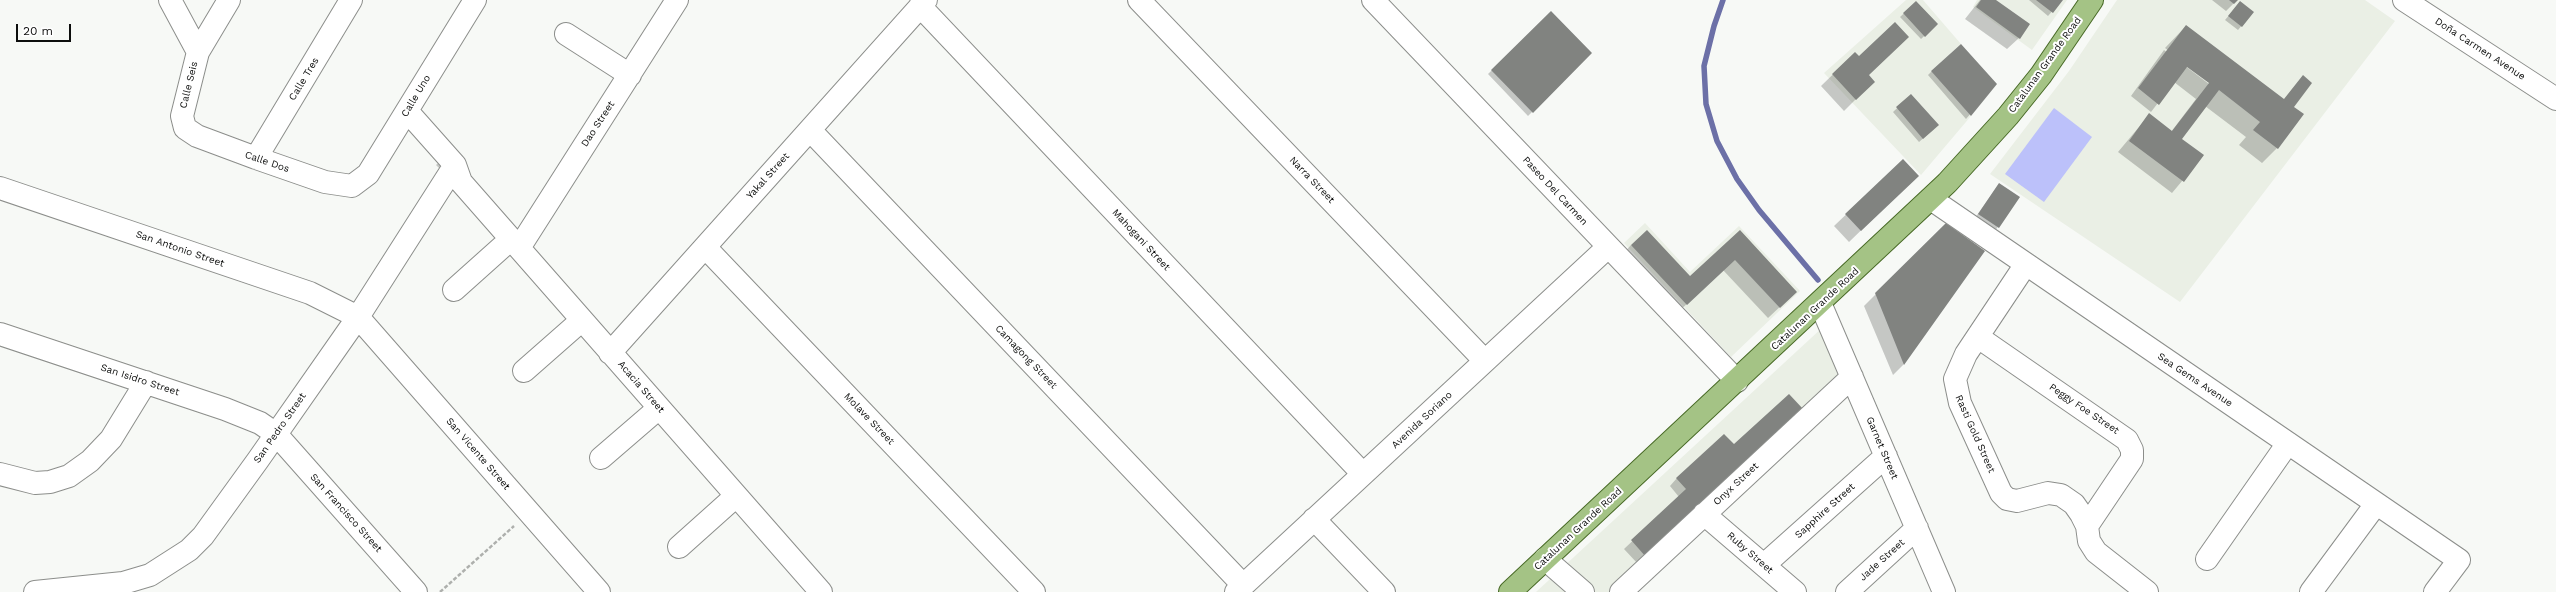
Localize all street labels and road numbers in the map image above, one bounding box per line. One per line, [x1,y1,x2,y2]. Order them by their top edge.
street label: Catalunan Grande Road [2006,15,2084,115]
street label: Doña Carmen Avenue [2433,15,2527,83]
street label: Calle Tres [286,55,322,103]
street label: Calle Seis [177,60,201,110]
street label: Calle Uno [399,73,433,119]
street label: Dao Street [579,99,617,149]
street label: Calle Dos [243,149,291,175]
street label: Yakal Street [744,150,792,202]
street label: Narra Street [1287,154,1337,206]
street label: Paseo Del Carmen [1520,154,1590,228]
street label: Mahogani Street [1109,207,1173,273]
street label: San Antonio Street [134,228,226,270]
street label: Catalunan Grande Road [1769,265,1861,353]
street label: Camagong Street [992,323,1060,391]
street label: Sea Gems Avenue [2155,350,2235,410]
street label: Acacia Street [615,358,667,416]
street label: San Isidro Street [99,362,181,398]
street label: Peggy Foe Street [2047,381,2121,437]
street label: Avenida Soriano [1389,389,1455,451]
street label: San Pedro Street [251,391,309,465]
street label: Molave Street [841,391,897,447]
street label: Rasti Gold Street [1952,393,1998,475]
street label: San Vicente Street [443,415,513,493]
street label: Garnet Street [1863,415,1901,481]
street label: Onyx Street [1711,460,1761,508]
street label: San Francisco Street [308,471,384,555]
street label: Sapphire Street [1793,481,1857,541]
street label: Catalunan Grande Road [1532,485,1624,573]
street label: Ruby Street [1724,530,1776,576]
street label: Jade Street [1857,537,1907,583]

